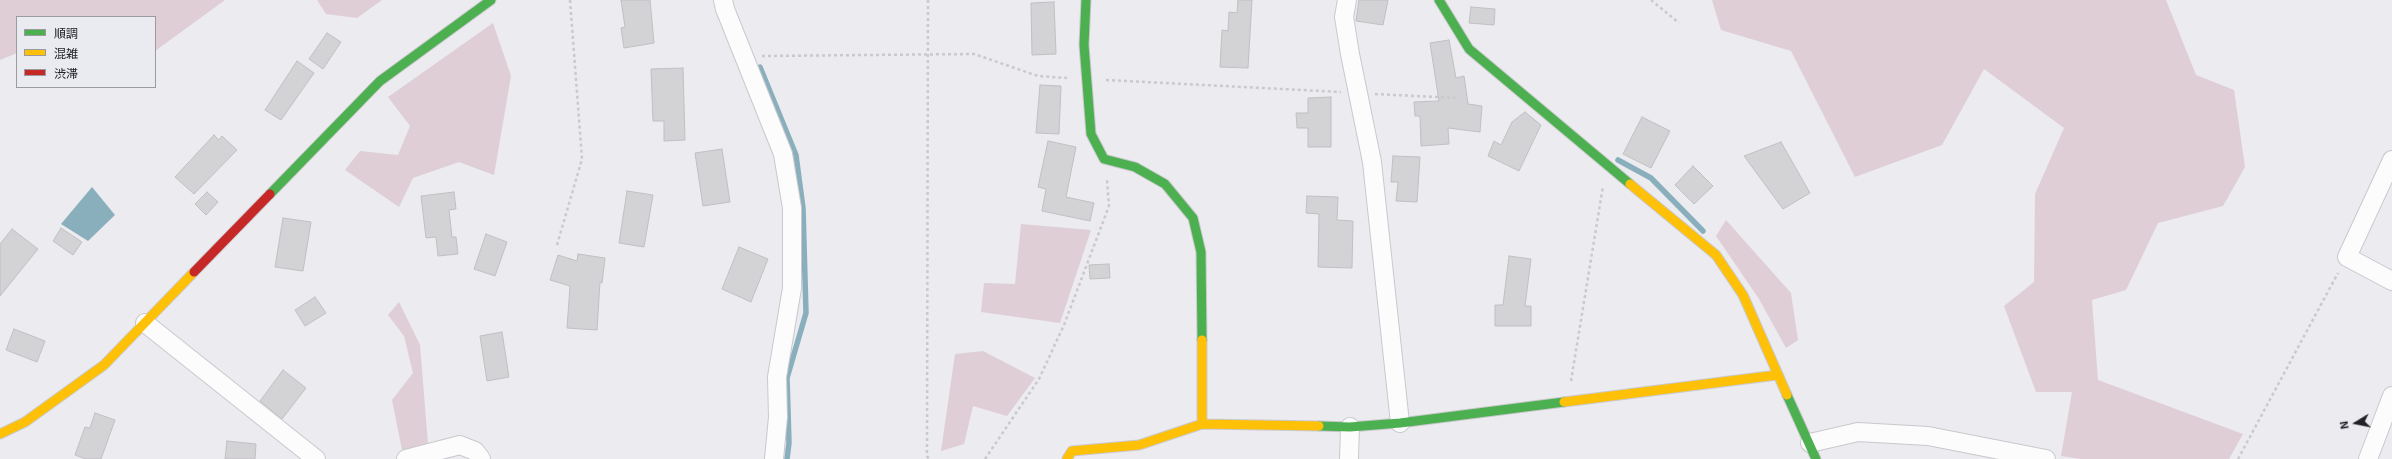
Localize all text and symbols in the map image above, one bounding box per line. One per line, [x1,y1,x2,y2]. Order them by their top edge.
legend [16,16,156,88]
text: 順調 [54,26,78,40]
text: 混雑 [54,46,78,60]
text: 渋滞 [54,66,78,80]
north arrow [2336,403,2376,443]
text: N [2337,420,2351,430]

